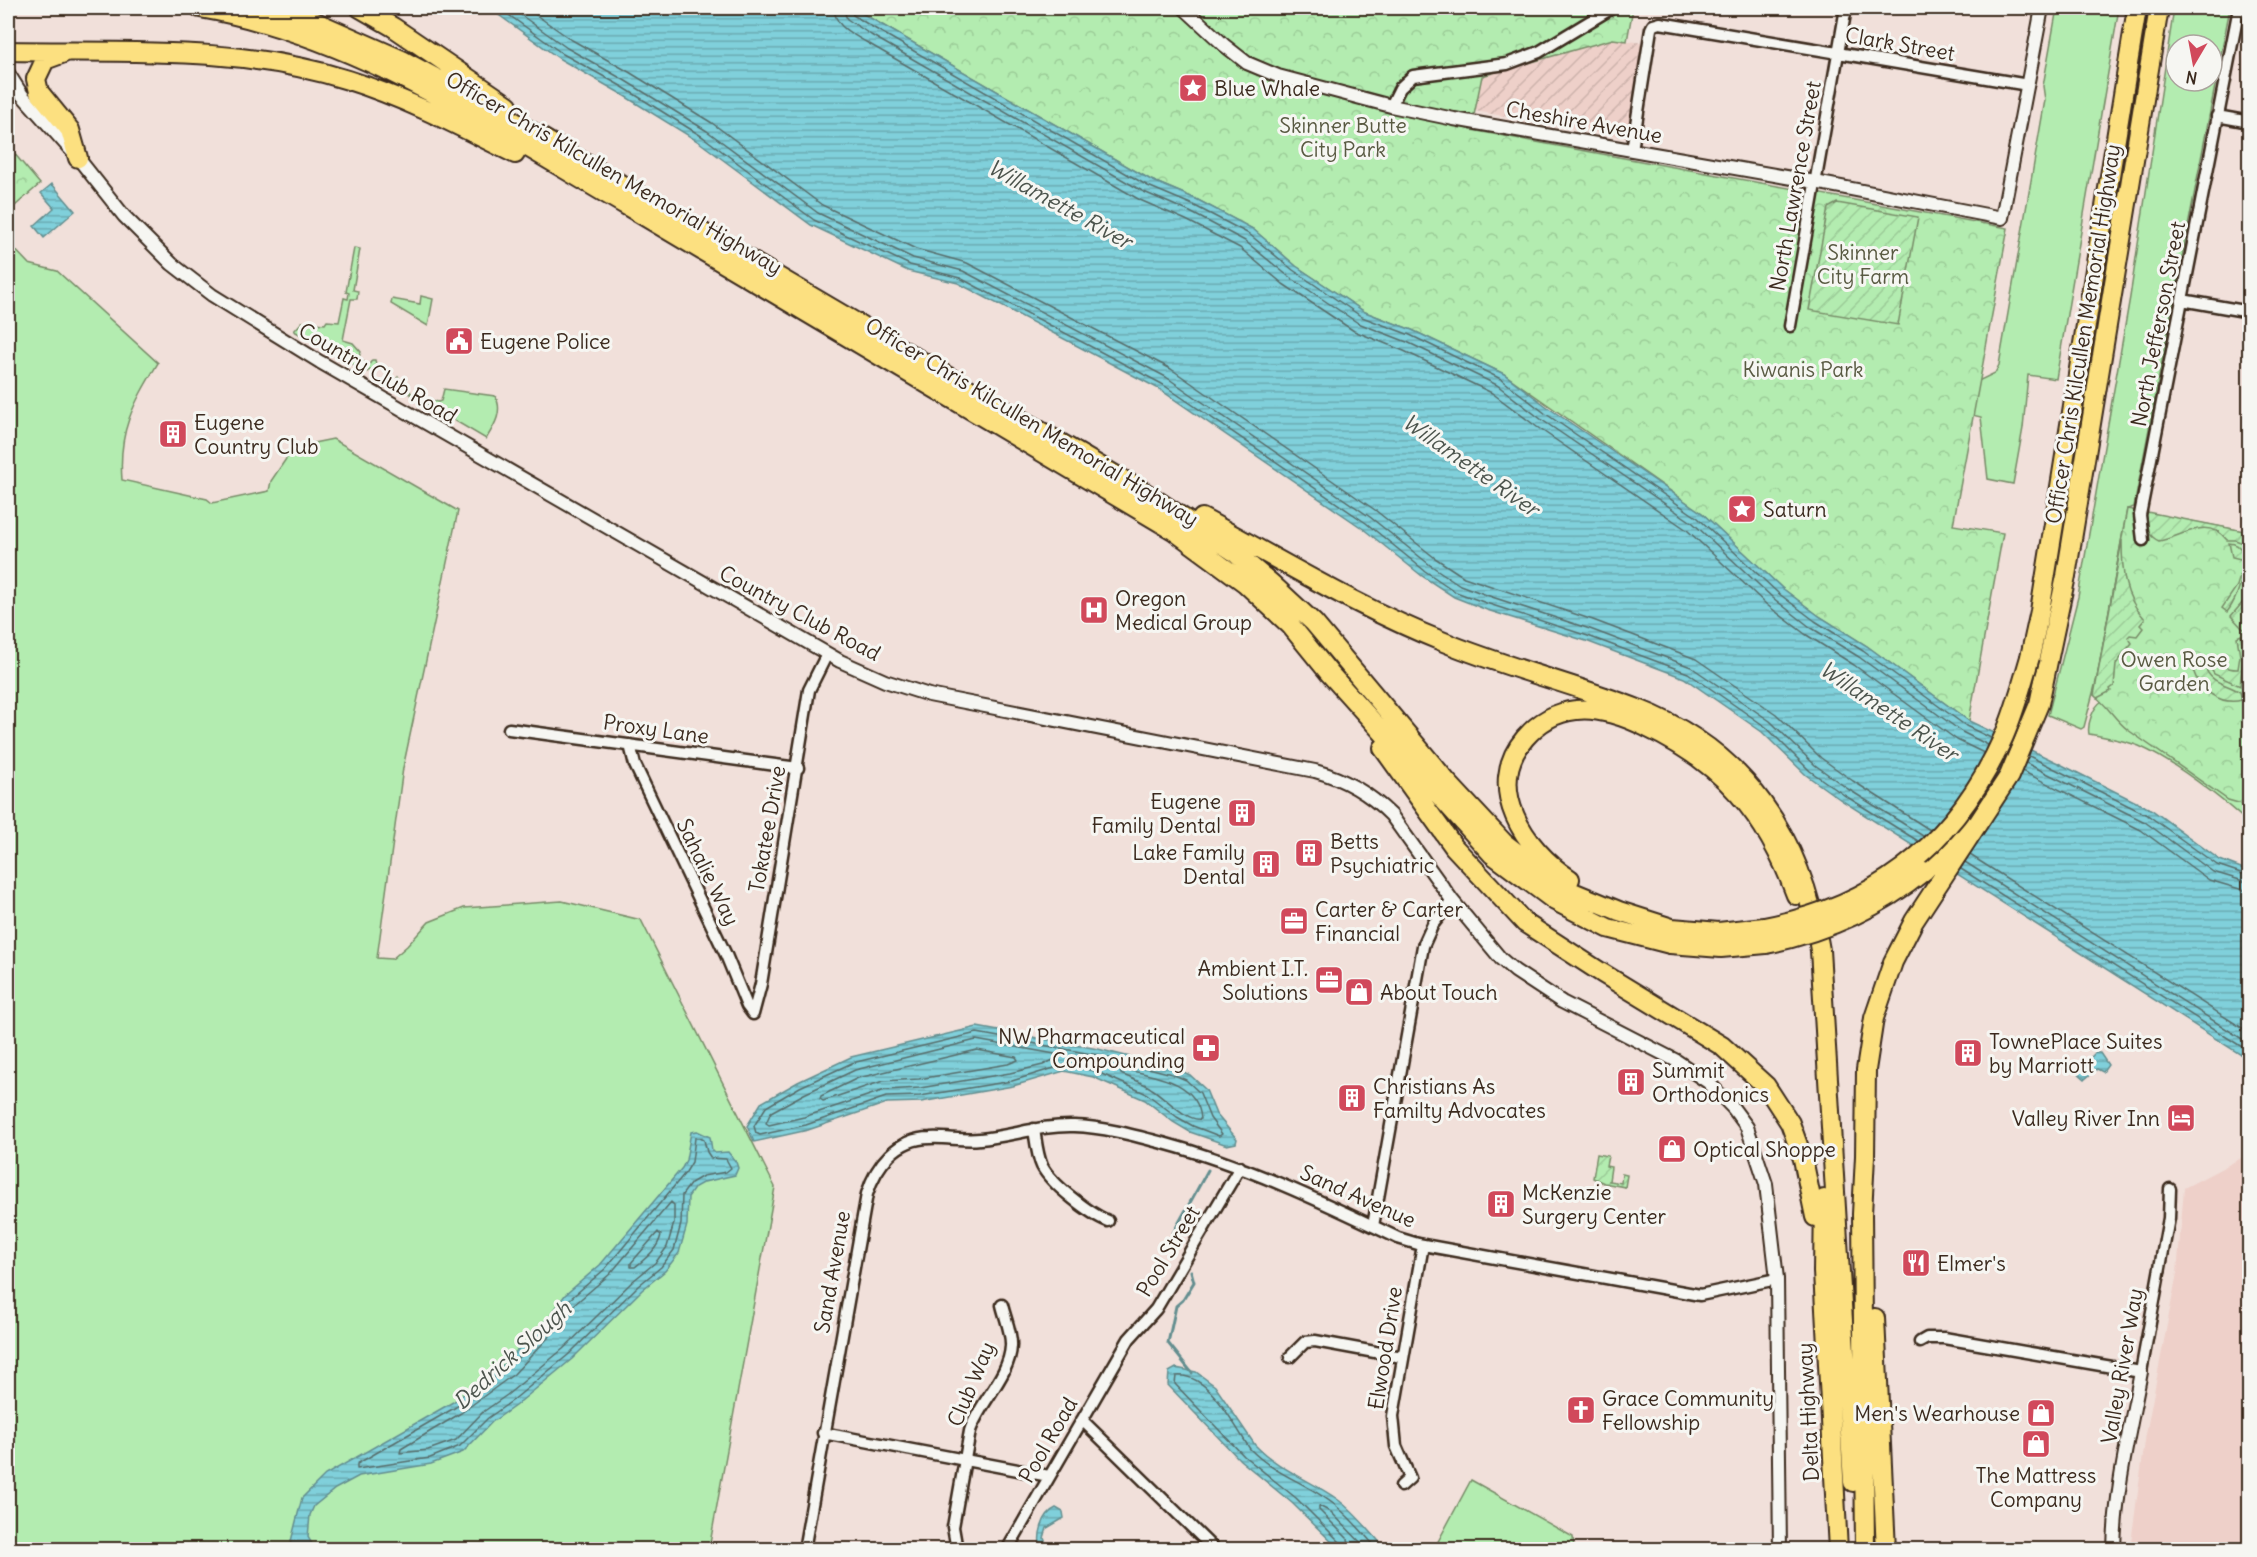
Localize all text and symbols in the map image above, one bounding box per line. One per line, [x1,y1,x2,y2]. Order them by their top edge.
street label: Clark Street [1843,21,1957,67]
north arrow [2164,33,2224,93]
street label: Officer Chris Kilcullen Memorial Highway [441,65,787,281]
text: N [2184,67,2199,89]
place icon: Blue Whale [1177,72,1209,104]
place label: Blue Whale [1214,75,1320,102]
street label: North Lawrence Street [1763,79,1827,293]
street label: Cheshire Avenue [1504,95,1664,149]
park label: Skinner Butte City Park [1279,112,1407,163]
street label: Officer Chris Kilcullen Memorial Highway [2040,142,2126,526]
water label: Willamette River [983,153,1140,257]
street label: North Jefferson Street [2125,219,2191,429]
park label: Skinner City Farm [1817,239,1909,290]
street label: Officer Chris Kilcullen Memorial Highway [860,312,1204,532]
street label: Country Club Road [294,317,462,429]
public building icon: Eugene Police [443,325,475,357]
place label: Eugene Police [480,328,611,355]
park label: Kiwanis Park [1743,356,1863,383]
water label: Willamette River [1397,407,1547,524]
place label: Eugene Country Club [194,409,319,460]
building icon: Eugene Country Club [157,418,189,450]
place icon: Saturn [1726,493,1758,525]
place label: Saturn [1763,496,1827,523]
street label: Country Club Road [715,559,885,667]
place label: Oregon Medical Group [1115,585,1252,636]
hospital icon: Oregon Medical Group [1078,594,1110,626]
park label: Owen Rose Garden [2120,646,2228,697]
water label: Willamette River [1815,654,1966,769]
street label: Proxy Lane [601,708,711,750]
street label: Tokatee Drive [743,764,791,894]
place label: Eugene Family Dental [1091,788,1221,839]
building icon: Eugene Family Dental [1226,797,1258,829]
street label: Sahalie Way [671,814,745,930]
place label: Betts Psychiatric [1330,828,1434,879]
building icon: Betts Psychiatric [1293,837,1325,869]
place label: Lake Family Dental [1132,839,1245,890]
building icon: Lake Family Dental [1250,848,1282,880]
place label: Carter & Carter Financial [1315,896,1463,947]
office icon: Carter & Carter Financial [1278,905,1310,937]
place label: Ambient I.T. Solutions [1197,955,1308,1006]
office icon: Ambient I.T. Solutions [1313,964,1345,996]
shop icon: About Touch [1343,976,1375,1008]
place label: About Touch [1380,979,1498,1006]
place label: NW Pharmaceutical Compounding [998,1023,1185,1074]
place label: TownePlace Suites by Marriott [1989,1028,2162,1079]
pharmacy icon: NW Pharmaceutical Compounding [1190,1032,1222,1064]
building icon: TownePlace Suites by Marriott [1952,1037,1984,1069]
place label: Summit Orthodonics [1652,1057,1769,1108]
building icon: Summit Orthodonics [1615,1066,1647,1098]
place label: Christians As Familty Advocates [1373,1073,1546,1124]
building icon: Christians As Familty Advocates [1336,1082,1368,1114]
hotel icon: Valley River Inn [2165,1102,2197,1134]
place label: Valley River Inn [2012,1105,2160,1132]
shop icon: Optical Shoppe [1656,1133,1688,1165]
place label: Optical Shoppe [1693,1136,1836,1163]
street label: Sand Avenue [1296,1159,1420,1233]
place label: McKenzie Surgery Center [1522,1179,1667,1230]
building icon: McKenzie Surgery Center [1485,1188,1517,1220]
street label: Pool Street [1130,1201,1206,1301]
street label: Sand Avenue [808,1209,856,1335]
restaurant icon: Elmer's [1900,1247,1932,1279]
place label: Elmer's [1937,1250,2006,1277]
street label: Elwood Drive [1362,1285,1408,1411]
street label: Valley River Way [2095,1286,2149,1446]
water label: Dedrick Slough [447,1294,578,1415]
street label: Club Way [941,1337,1001,1431]
street label: Delta Highway [1791,1342,1825,1482]
place label: Grace Community Fellowship [1602,1385,1774,1436]
street label: Pool Road [1013,1392,1083,1488]
church icon: Grace Community Fellowship [1565,1394,1597,1426]
shop icon: Men's Wearhouse [2025,1397,2057,1429]
place label: Men's Wearhouse [1854,1400,2020,1427]
shop icon: The Mattress Company [2020,1428,2052,1460]
place label: The Mattress Company [1976,1462,2096,1513]

